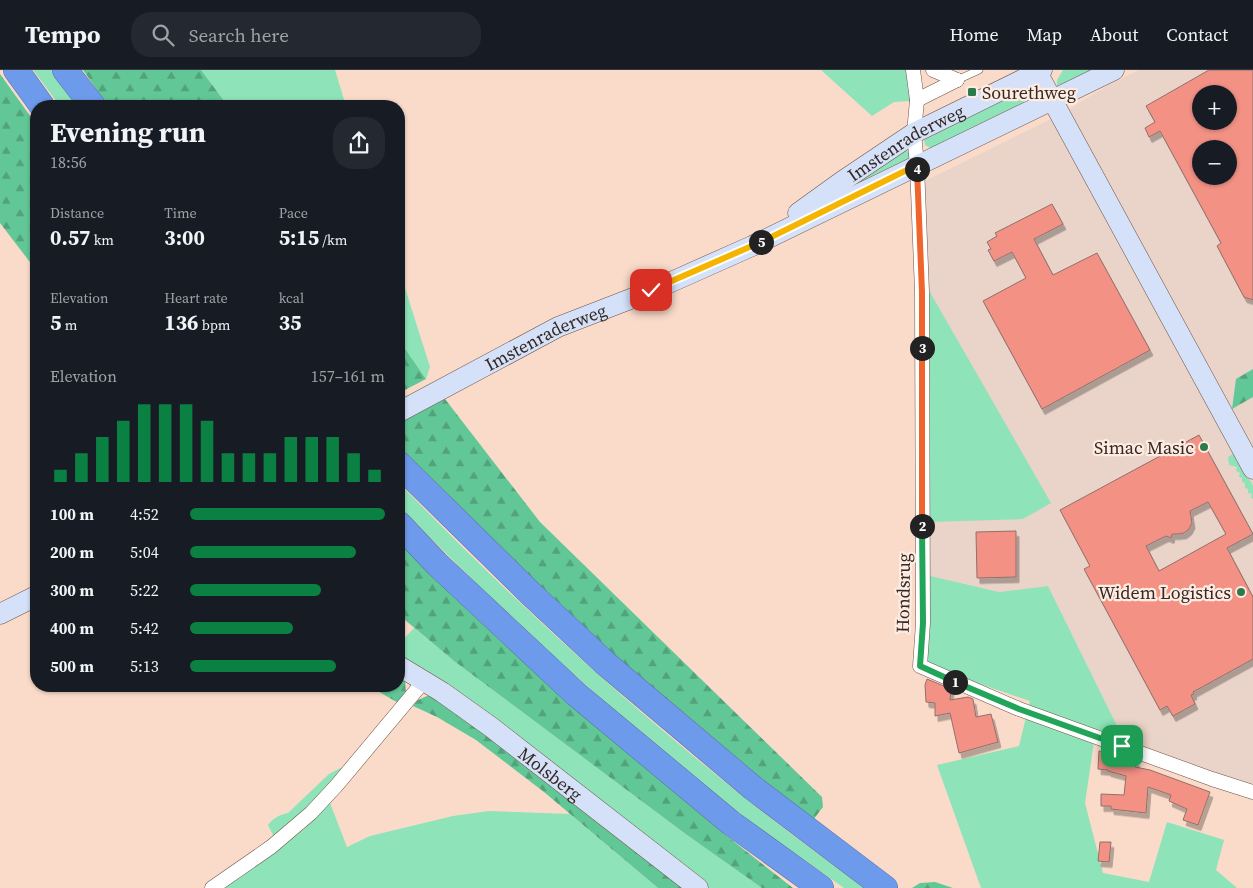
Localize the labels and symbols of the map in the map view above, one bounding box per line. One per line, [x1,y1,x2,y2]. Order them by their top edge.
place label: Sourethweg [982,80,1076,105]
marker: Sourethweg [966,86,978,98]
street label: Imstenraderweg [842,98,968,187]
pin: 4 [904,156,930,182]
pin: 5 [748,230,774,254]
pin [630,269,672,311]
street label: Imstenraderweg [480,297,610,376]
pin: 3 [910,336,934,360]
place label: Simac Masic [1094,435,1194,460]
marker: Simac Masic [1198,441,1210,453]
pin: 2 [910,514,934,538]
street label: Hondsrug [890,553,916,633]
place label: Widem Logistics [1098,580,1231,605]
marker: Widem Logistics [1235,586,1247,598]
pin: 1 [942,670,968,694]
pin [1101,725,1143,767]
street label: Molsberg [513,740,588,806]

